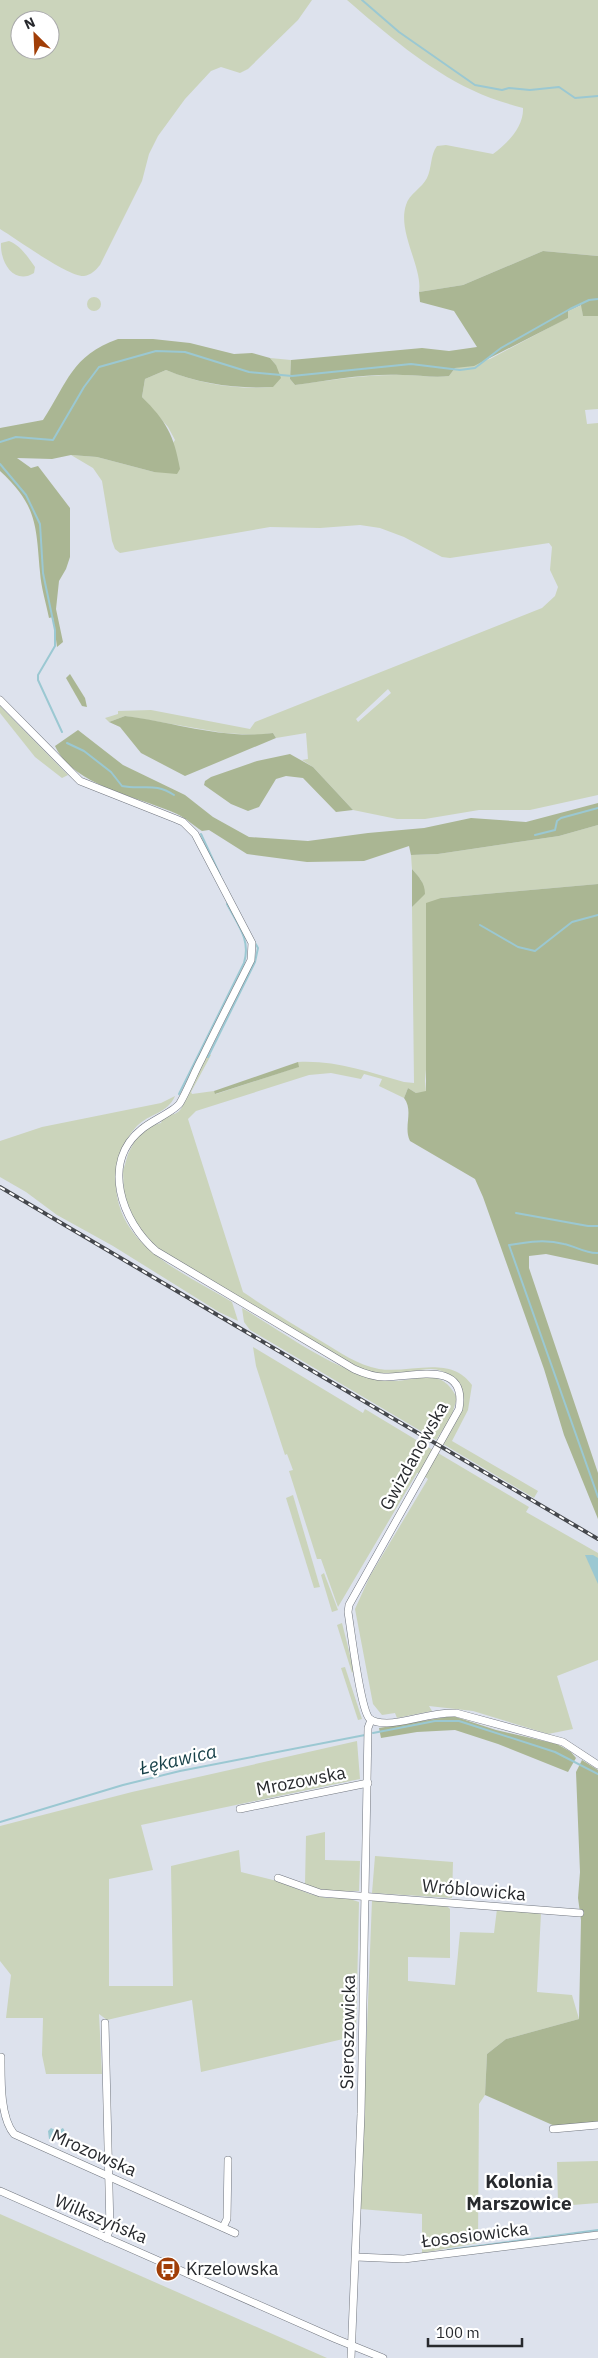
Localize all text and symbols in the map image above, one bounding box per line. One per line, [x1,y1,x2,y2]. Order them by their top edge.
north arrow [10,10,60,60]
text: N [21,13,38,33]
street label: Gwizdanowska [374,1397,453,1514]
water label: Łękawica [136,1738,219,1780]
street label: Mrozowska [254,1760,348,1800]
street label: Wróblowicka [421,1874,527,1906]
street label: Sieroszowicka [335,1974,360,2089]
street label: Mrozowska [48,2124,141,2182]
district label: Kolonia Marszowice [466,2169,572,2215]
street label: Wilkszyńska [51,2189,151,2249]
street label: Łososiowicka [419,2216,530,2253]
bus stop icon: Krzelowska [155,2256,181,2282]
place label: Krzelowska [186,2257,279,2280]
scale bar [428,2316,522,2348]
text: 100 m [436,2323,480,2342]

